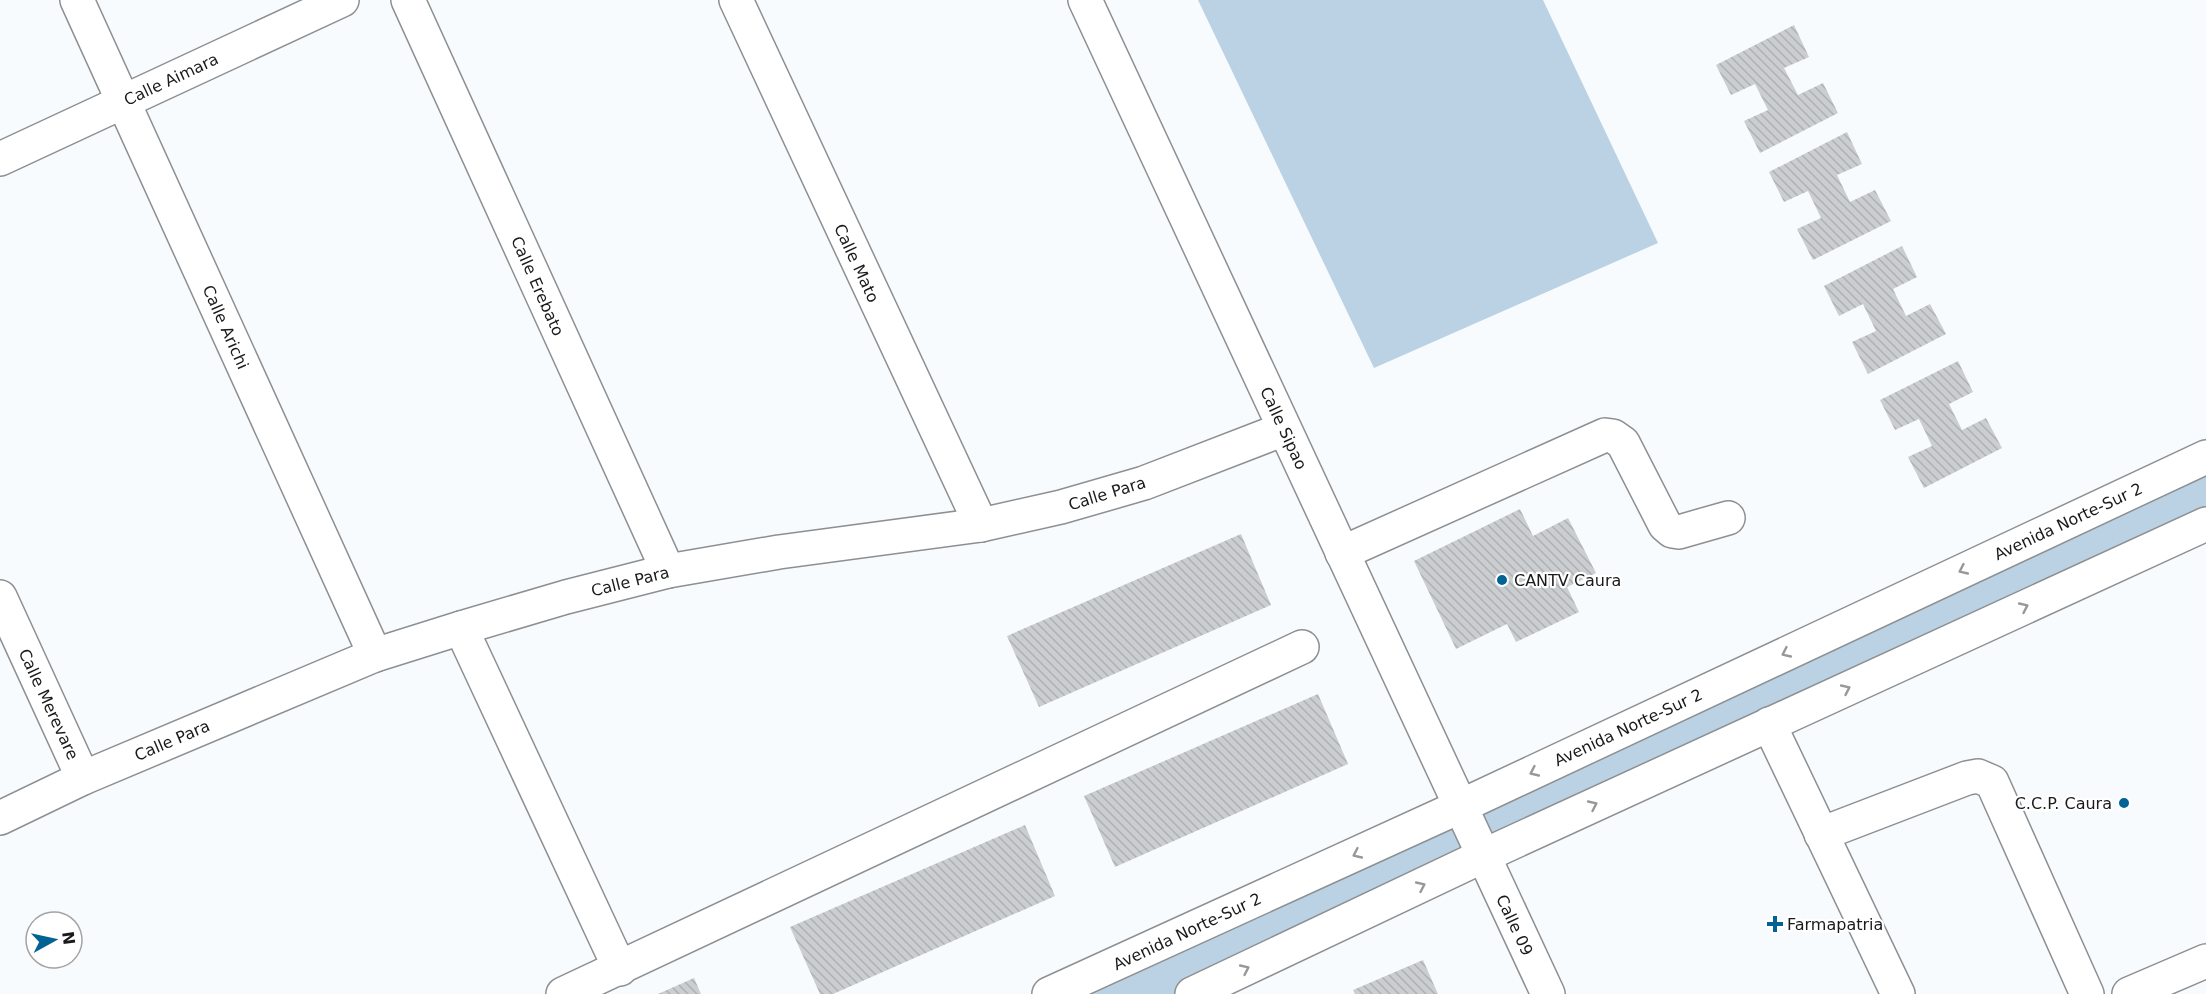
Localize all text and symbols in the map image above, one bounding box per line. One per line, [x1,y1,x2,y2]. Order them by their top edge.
street label: Calle Aimara [121,49,221,110]
street label: Calle Mato [830,221,883,306]
street label: Calle Erebato [507,233,568,339]
street label: Calle Arichi [199,282,253,372]
street label: Calle Sipao [1256,384,1311,473]
street label: Calle Para [1066,473,1148,514]
street label: Avenida Norte-Sur 2 [1991,479,2145,564]
street label: Calle Para [589,563,671,600]
one-way arrow [1958,563,1969,575]
place label: CANTV Caura [1514,571,1621,590]
marker: CANTV Caura [1495,573,1509,587]
one-way arrow [2017,603,2028,615]
one-way arrow [1781,645,1792,657]
street label: Calle Merevare [15,646,82,763]
one-way arrow [1840,684,1851,696]
street label: Avenida Norte-Sur 2 [1551,685,1705,770]
street label: Calle Para [132,716,213,765]
one-way arrow [1529,764,1540,776]
place label: C.C.P. Caura [2015,794,2112,813]
marker: C.C.P. Caura [2117,796,2131,810]
one-way arrow [1586,801,1597,813]
one-way arrow [1352,846,1363,858]
one-way arrow [1415,881,1426,893]
street label: Avenida Norte-Sur 2 [1110,889,1264,974]
street label: Calle 09 [1492,892,1537,959]
north arrow [24,910,84,970]
place label: Farmapatria [1787,915,1883,934]
marker: Farmapatria [1768,917,1782,931]
text: N [58,930,79,946]
one-way arrow [1238,964,1249,976]

